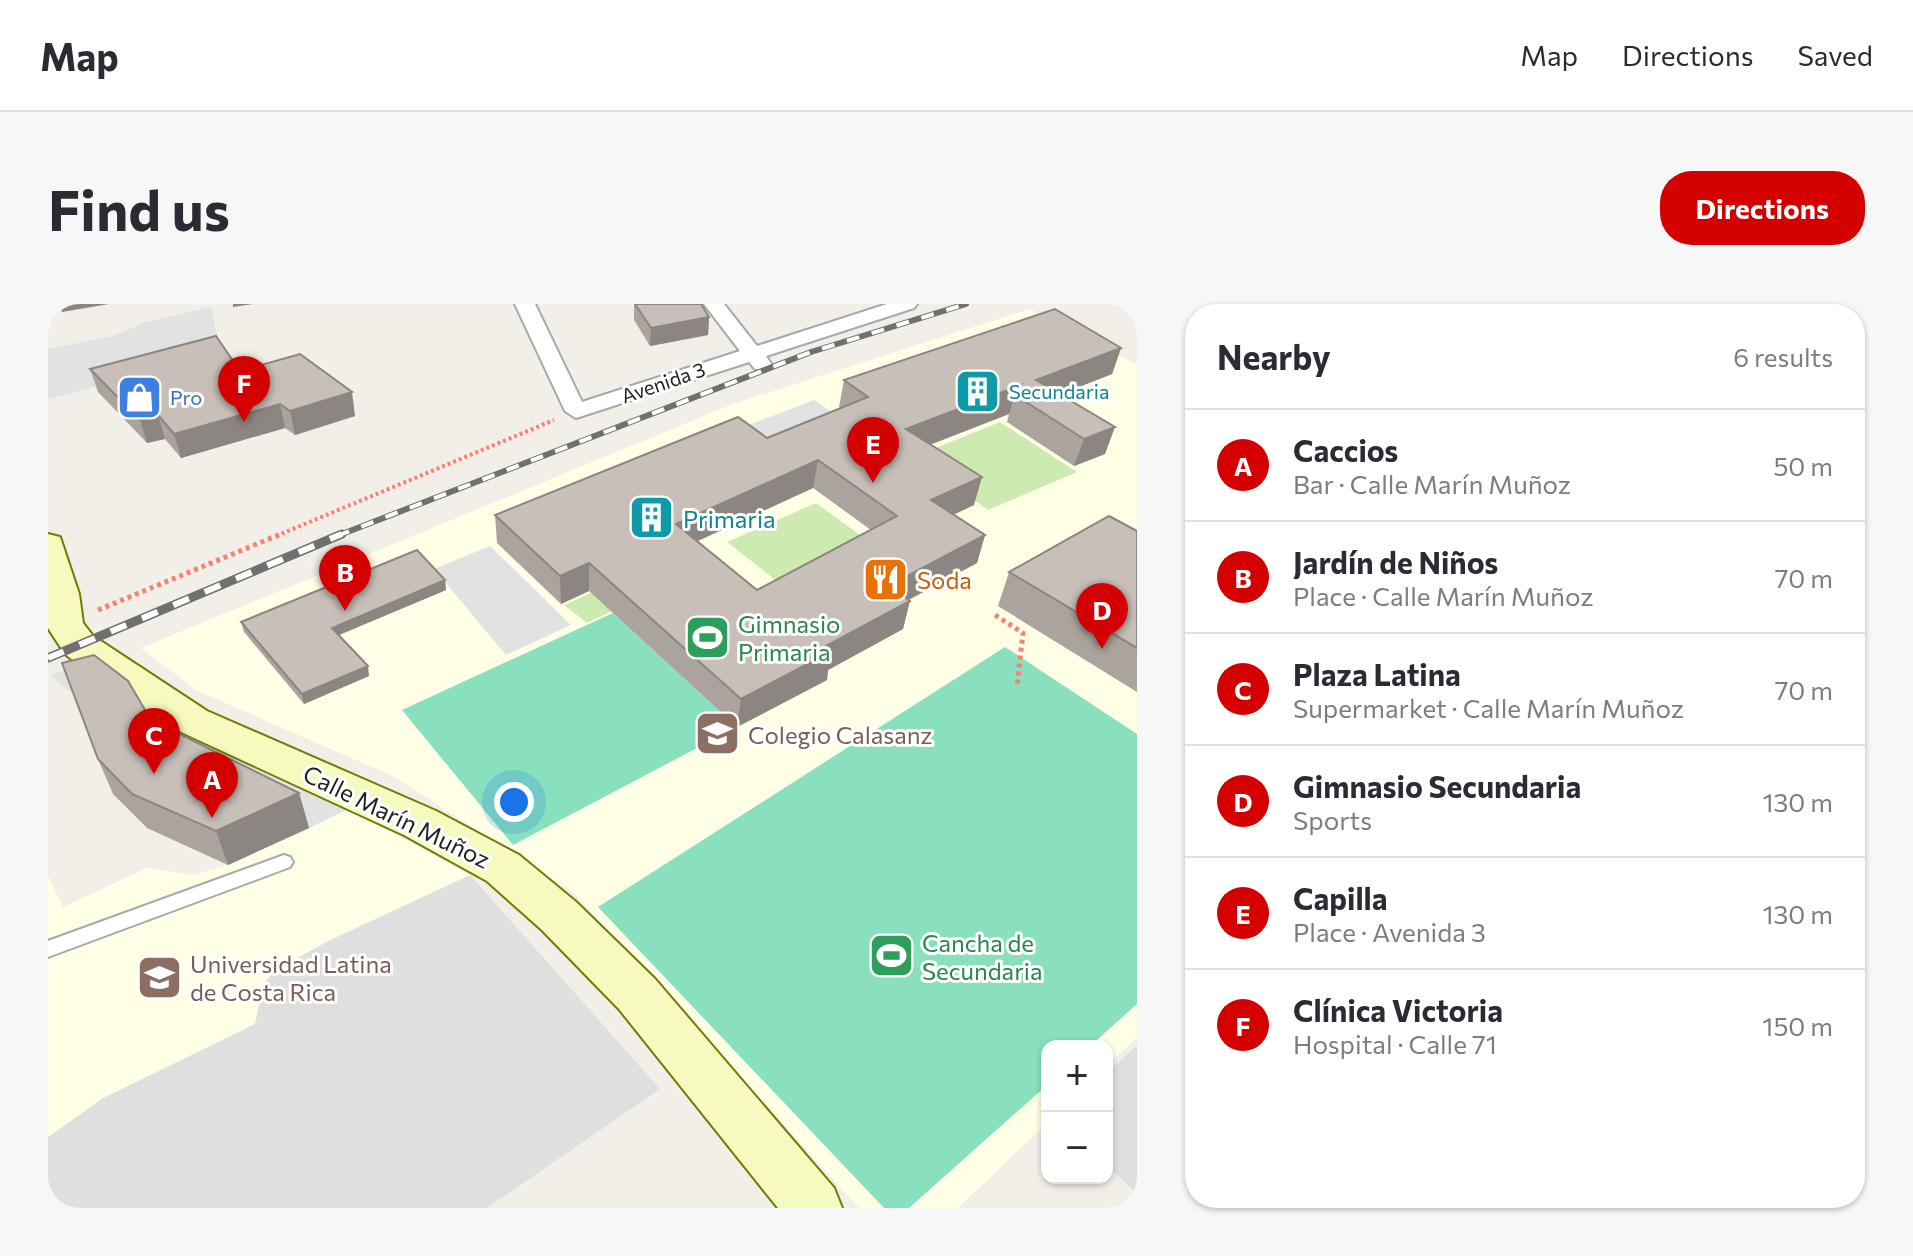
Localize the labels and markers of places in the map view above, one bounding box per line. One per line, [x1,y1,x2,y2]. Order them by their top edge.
pin: F [218,356,270,422]
building icon: Secundaria [954,367,1002,415]
shop icon: Pro [115,373,163,421]
place label: Secundaria [1009,379,1109,403]
place label: Pro [170,385,202,409]
pin: E [847,417,899,483]
building icon: Primaria [628,494,676,542]
place label: Primaria [683,504,776,533]
pin: B [319,545,371,611]
restaurant icon: Soda [862,555,910,603]
place label: Soda [917,565,972,594]
pin: D [1076,583,1128,649]
place label: Gimnasio Primaria [738,609,840,666]
sports icon: Gimnasio Primaria [683,613,731,661]
pin: C [128,708,180,774]
school or university icon: Colegio Calasanz [693,710,741,758]
place label: Colegio Calasanz [748,720,933,749]
pin: A [186,752,238,818]
place label: Cancha de Secundaria [922,928,1042,985]
sports icon: Cancha de Secundaria [867,932,915,980]
place label: Universidad Latina de Costa Rica [190,949,392,1006]
school or university icon: Universidad Latina de Costa Rica [135,953,183,1001]

